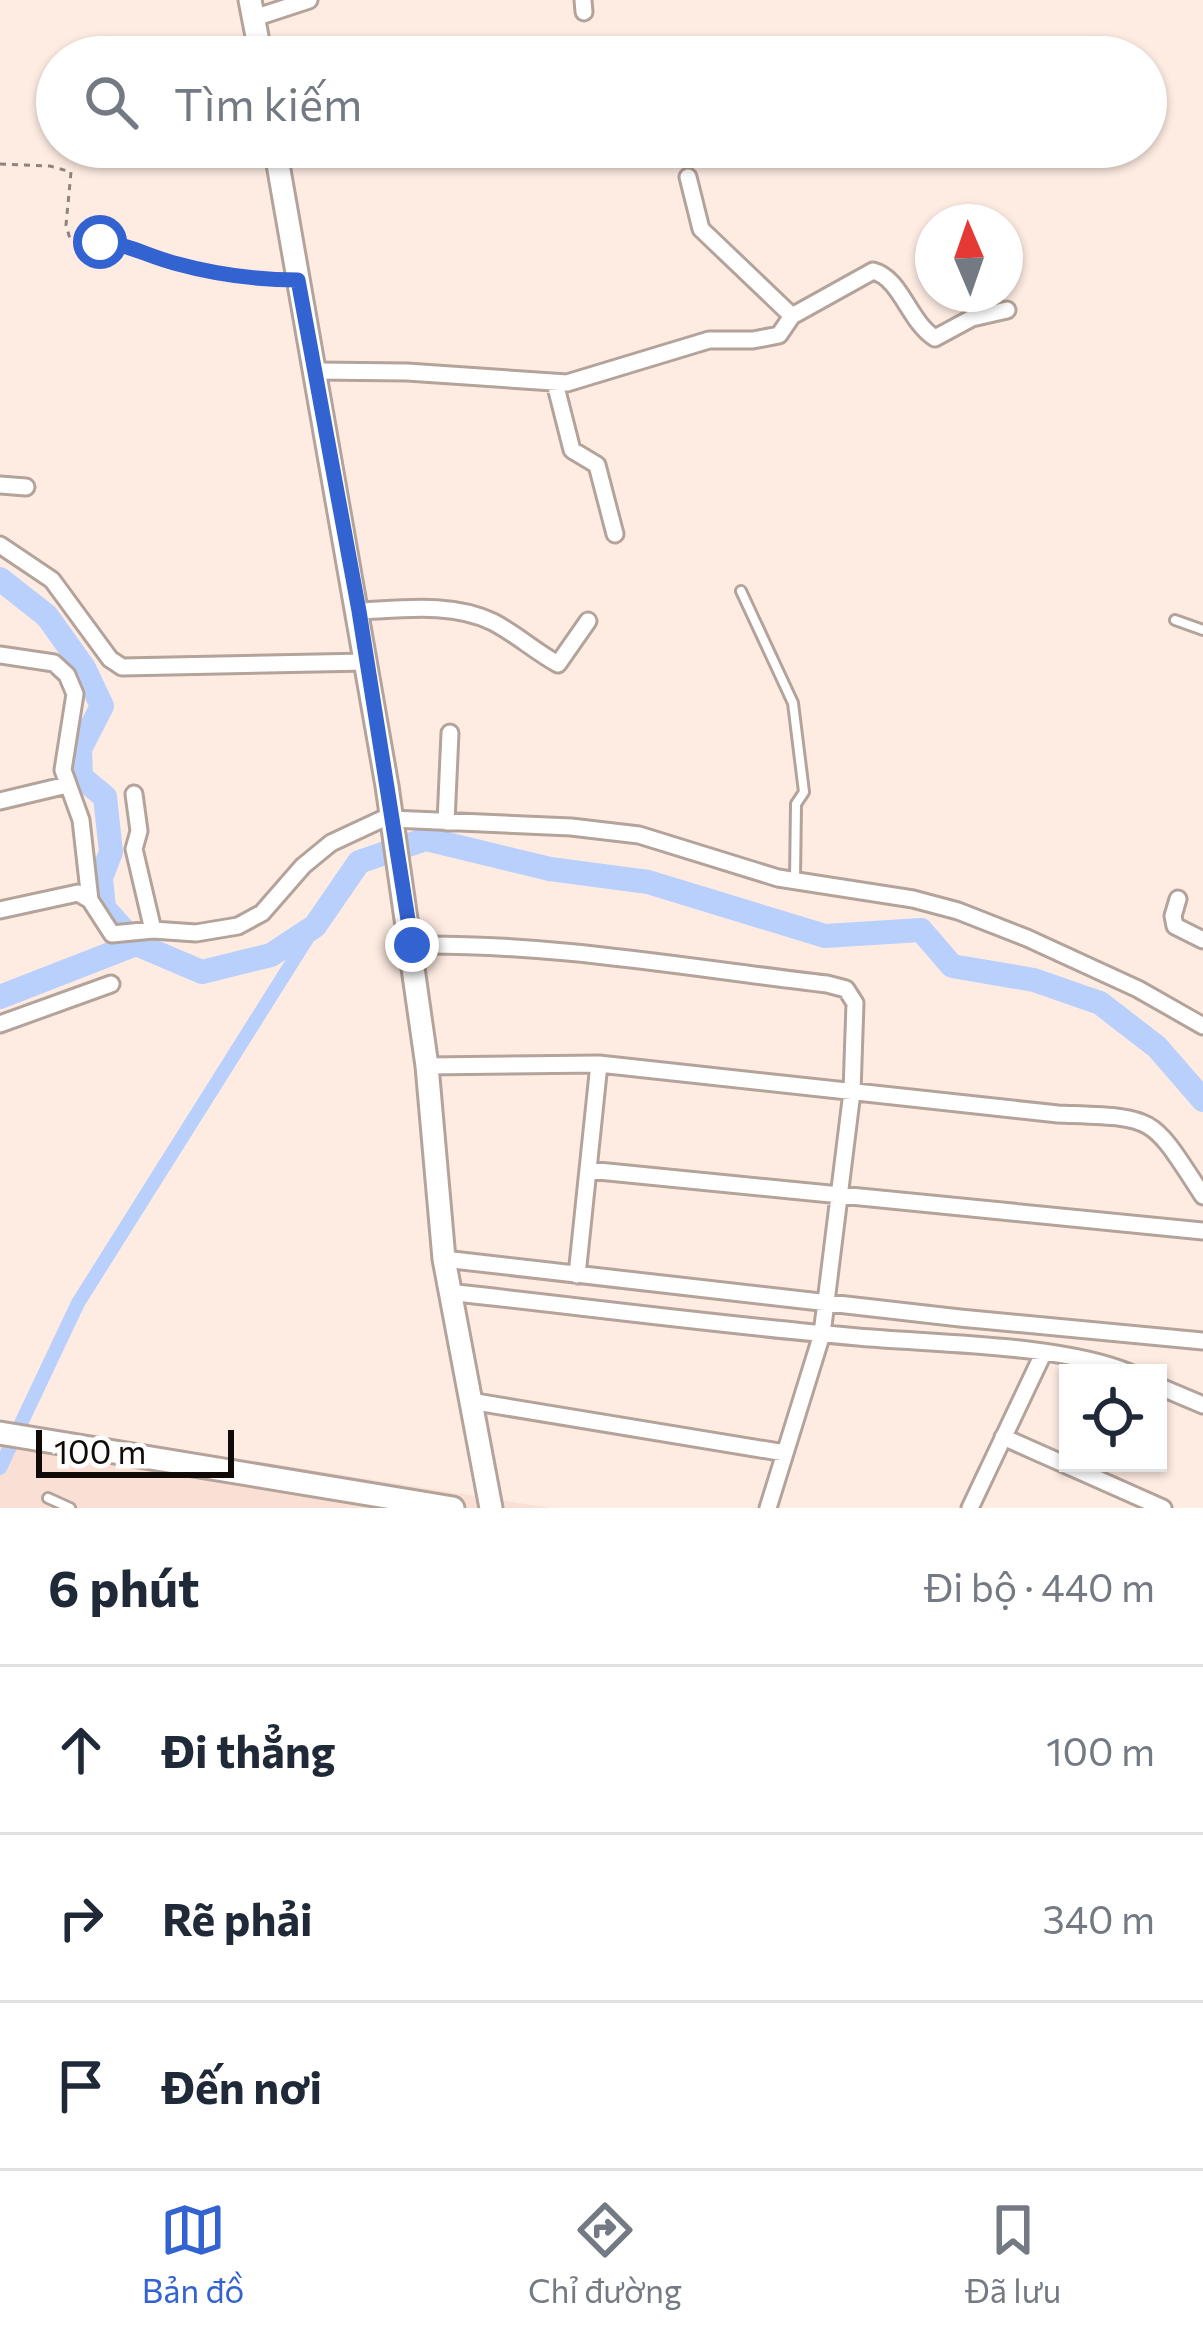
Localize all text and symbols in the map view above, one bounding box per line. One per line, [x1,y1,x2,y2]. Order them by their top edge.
search box [36,36,1167,168]
icon: search [78,69,144,135]
text: Tìm kiếm [174,75,362,130]
north arrow [915,204,1023,312]
route start [73,215,127,269]
route end [385,918,439,972]
map controls [1059,1364,1167,1472]
button: locate [1059,1364,1167,1472]
scale bar [36,1424,234,1477]
text: 100 m [54,1430,146,1471]
text: 6 phút [48,1555,200,1618]
text: Đi bộ · 440 m [925,1562,1155,1610]
icon: ahead [48,1717,114,1783]
text: Đi thẳng [162,1722,335,1777]
text: 100 m [1046,1726,1155,1774]
icon: right [48,1885,114,1951]
text: Rẽ phải [162,1890,312,1945]
text: 340 m [1042,1894,1155,1942]
icon: arrive [48,2053,114,2119]
text: Đến nơi [162,2058,322,2113]
tab: Bản đồ [142,2197,244,2310]
tab: Chỉ đường [528,2197,682,2310]
tab: Đã lưu [966,2197,1061,2310]

